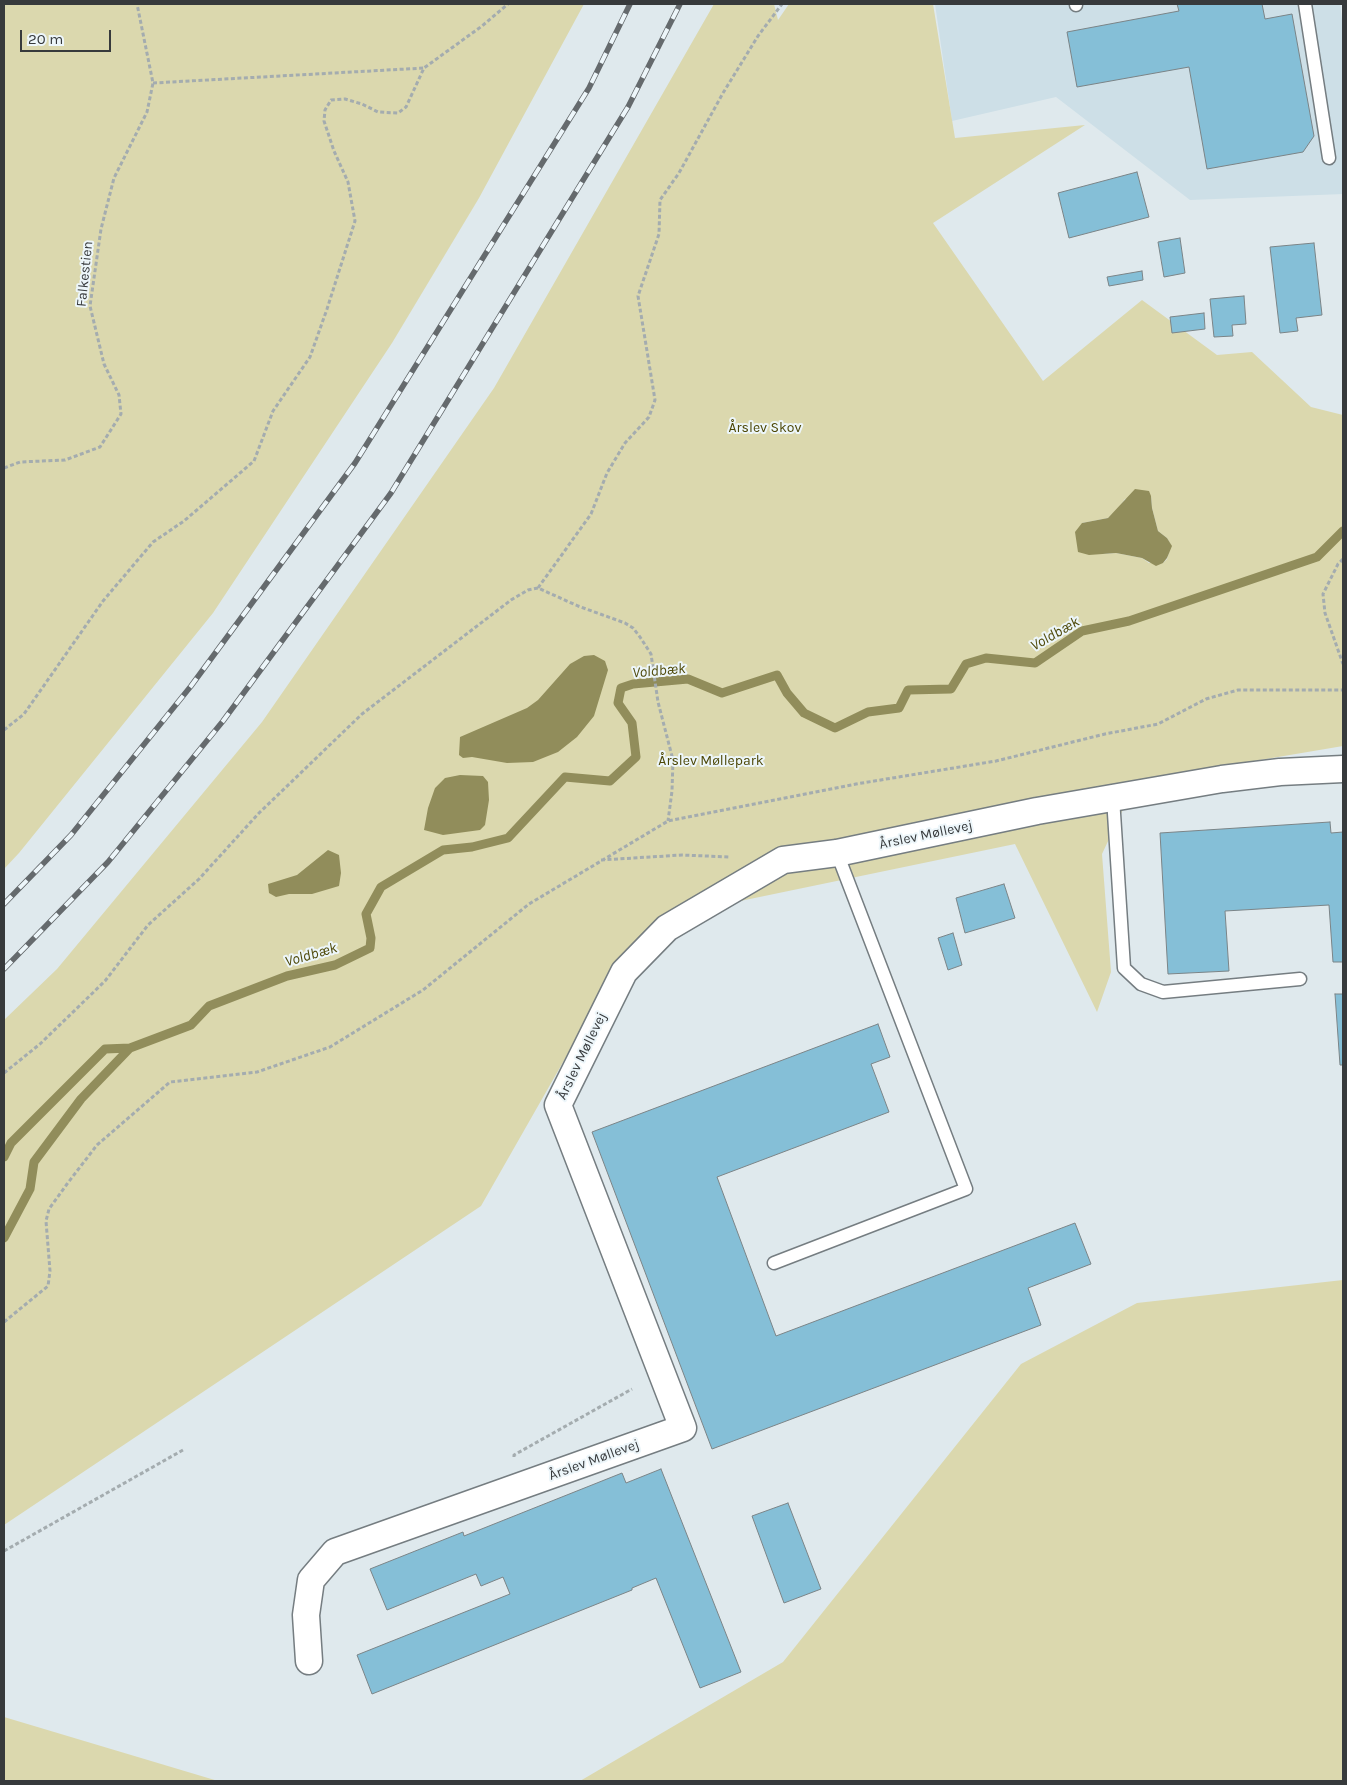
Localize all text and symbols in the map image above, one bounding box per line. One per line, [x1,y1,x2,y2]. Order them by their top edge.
scale bar [22,20,114,52]
text: 20 m [28,30,63,48]
street label: Falkestien [73,240,97,308]
park label: Årslev Skov [729,420,801,436]
water label: Voldbæk [1027,613,1083,655]
water label: Voldbæk [632,660,686,682]
park label: Årslev Møllepark [658,753,764,769]
street label: Årslev Møllevej [878,817,974,853]
water label: Voldbæk [283,939,339,971]
street label: Årslev Møllevej [554,1010,610,1102]
street label: Årslev Møllevej [546,1436,642,1484]

